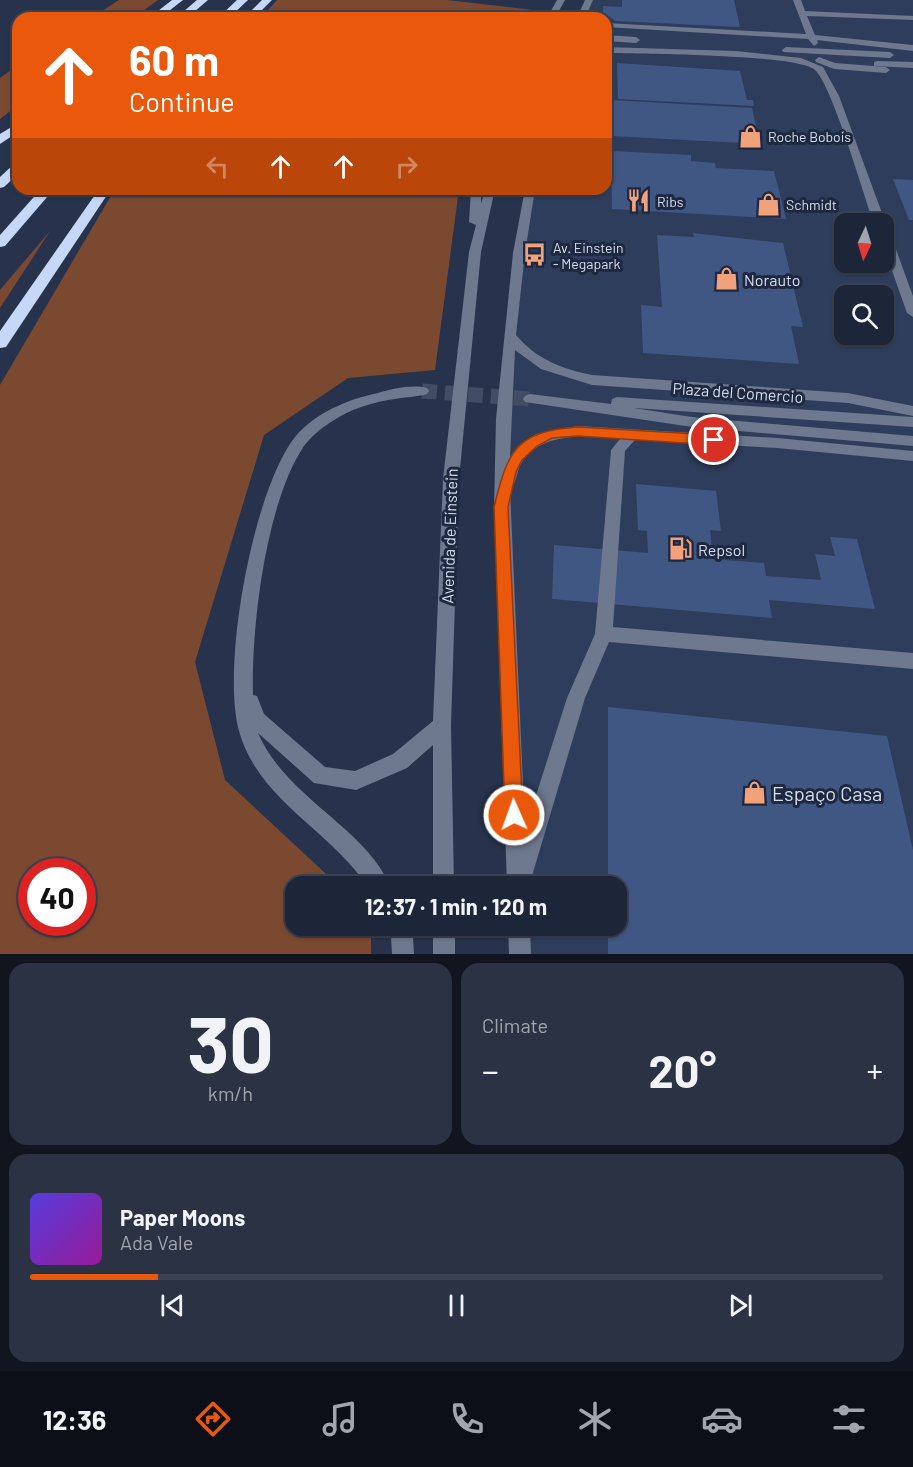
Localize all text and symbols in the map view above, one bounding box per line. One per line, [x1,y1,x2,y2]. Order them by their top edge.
text: 60 m [129,34,219,84]
icon: ahead [30,36,108,114]
text: Continue [129,85,235,117]
shop icon: Roche Bobois [737,123,763,149]
place label: Roche Bobois [768,128,851,145]
icon: left [201,150,234,183]
icon: ahead [264,150,297,183]
icon: ahead [327,150,360,183]
icon: right [390,150,423,183]
restaurant icon: Ribs [626,188,652,214]
shop icon: Schmidt [755,191,781,217]
place label: Ribs [657,193,684,210]
place label: Schmidt [786,196,837,213]
north arrow [834,213,894,273]
map controls [834,213,894,345]
place label: Av. Einstein - Megapark [553,239,624,272]
bus stop icon: Av. Einstein - Megapark [522,242,548,268]
shop icon: Norauto [713,266,739,292]
place label: Norauto [744,270,800,289]
button: search [834,285,894,345]
street label: Plaza del Comercio [672,378,804,406]
pin [688,414,739,465]
icon: arrive [697,423,730,456]
street label: Avenida de Einstein [437,468,461,604]
fuel station icon: Repsol [667,536,693,562]
place label: Repsol [698,540,745,559]
shop icon: Espaço Casa [741,780,767,806]
place label: Espaço Casa [772,781,882,805]
position arrow [482,783,546,847]
speed limit sign: 40 [18,858,96,936]
text: 12:37 · 1 min · 120 m [365,893,547,919]
text: 30 [187,995,274,1089]
text: Climate [482,1013,548,1037]
text: 20° [649,1043,716,1097]
text: − [482,1050,499,1090]
text: + [867,1050,883,1090]
text: km/h [208,1081,253,1105]
text: Paper Moons [120,1204,245,1230]
text: Ada Vale [120,1230,193,1254]
icon: previous [156,1289,189,1322]
icon: pause [440,1289,473,1322]
icon: next [724,1289,757,1322]
icon: directions [192,1398,234,1440]
icon: music [319,1398,361,1440]
icon: phone [446,1398,488,1440]
icon: climate [574,1398,616,1440]
icon: car [701,1398,743,1440]
icon: filters [828,1398,870,1440]
text: 12:36 [43,1403,106,1435]

